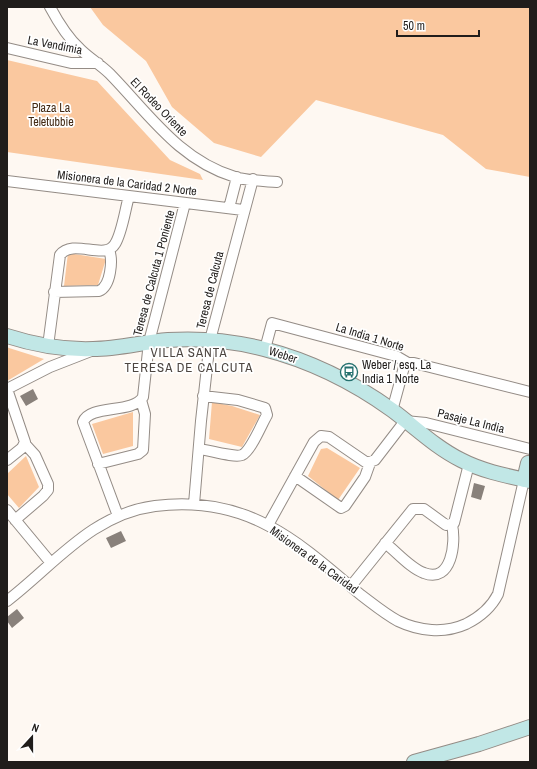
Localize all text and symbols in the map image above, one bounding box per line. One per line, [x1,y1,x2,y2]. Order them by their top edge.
scale bar [397,12,479,38]
text: 50 m [403,18,425,34]
street label: La Vendimia [26,32,84,58]
street label: El Rodeo Oriente [127,74,191,140]
park label: Plaza La Teletubbie [28,100,74,130]
street label: Misionera de la Caridad 2 Norte [56,166,198,200]
street label: Teresa de Calcuta 1 Poniente [129,208,179,338]
street label: Teresa de Calcuta [193,249,227,330]
street label: La India 1 Norte [334,319,406,355]
street label: Weber [267,343,300,367]
district label: VILLA SANTA TERESA DE CALCUTA [125,344,253,376]
place label: Weber / esq. La India 1 Norte [362,357,432,387]
bus stop icon: Weber / esq. La India 1 Norte [339,362,359,382]
street label: Pasaje La India [436,405,507,437]
street label: Misionera de la Caridad [267,522,361,598]
north arrow [12,717,52,757]
text: N [30,720,41,735]

